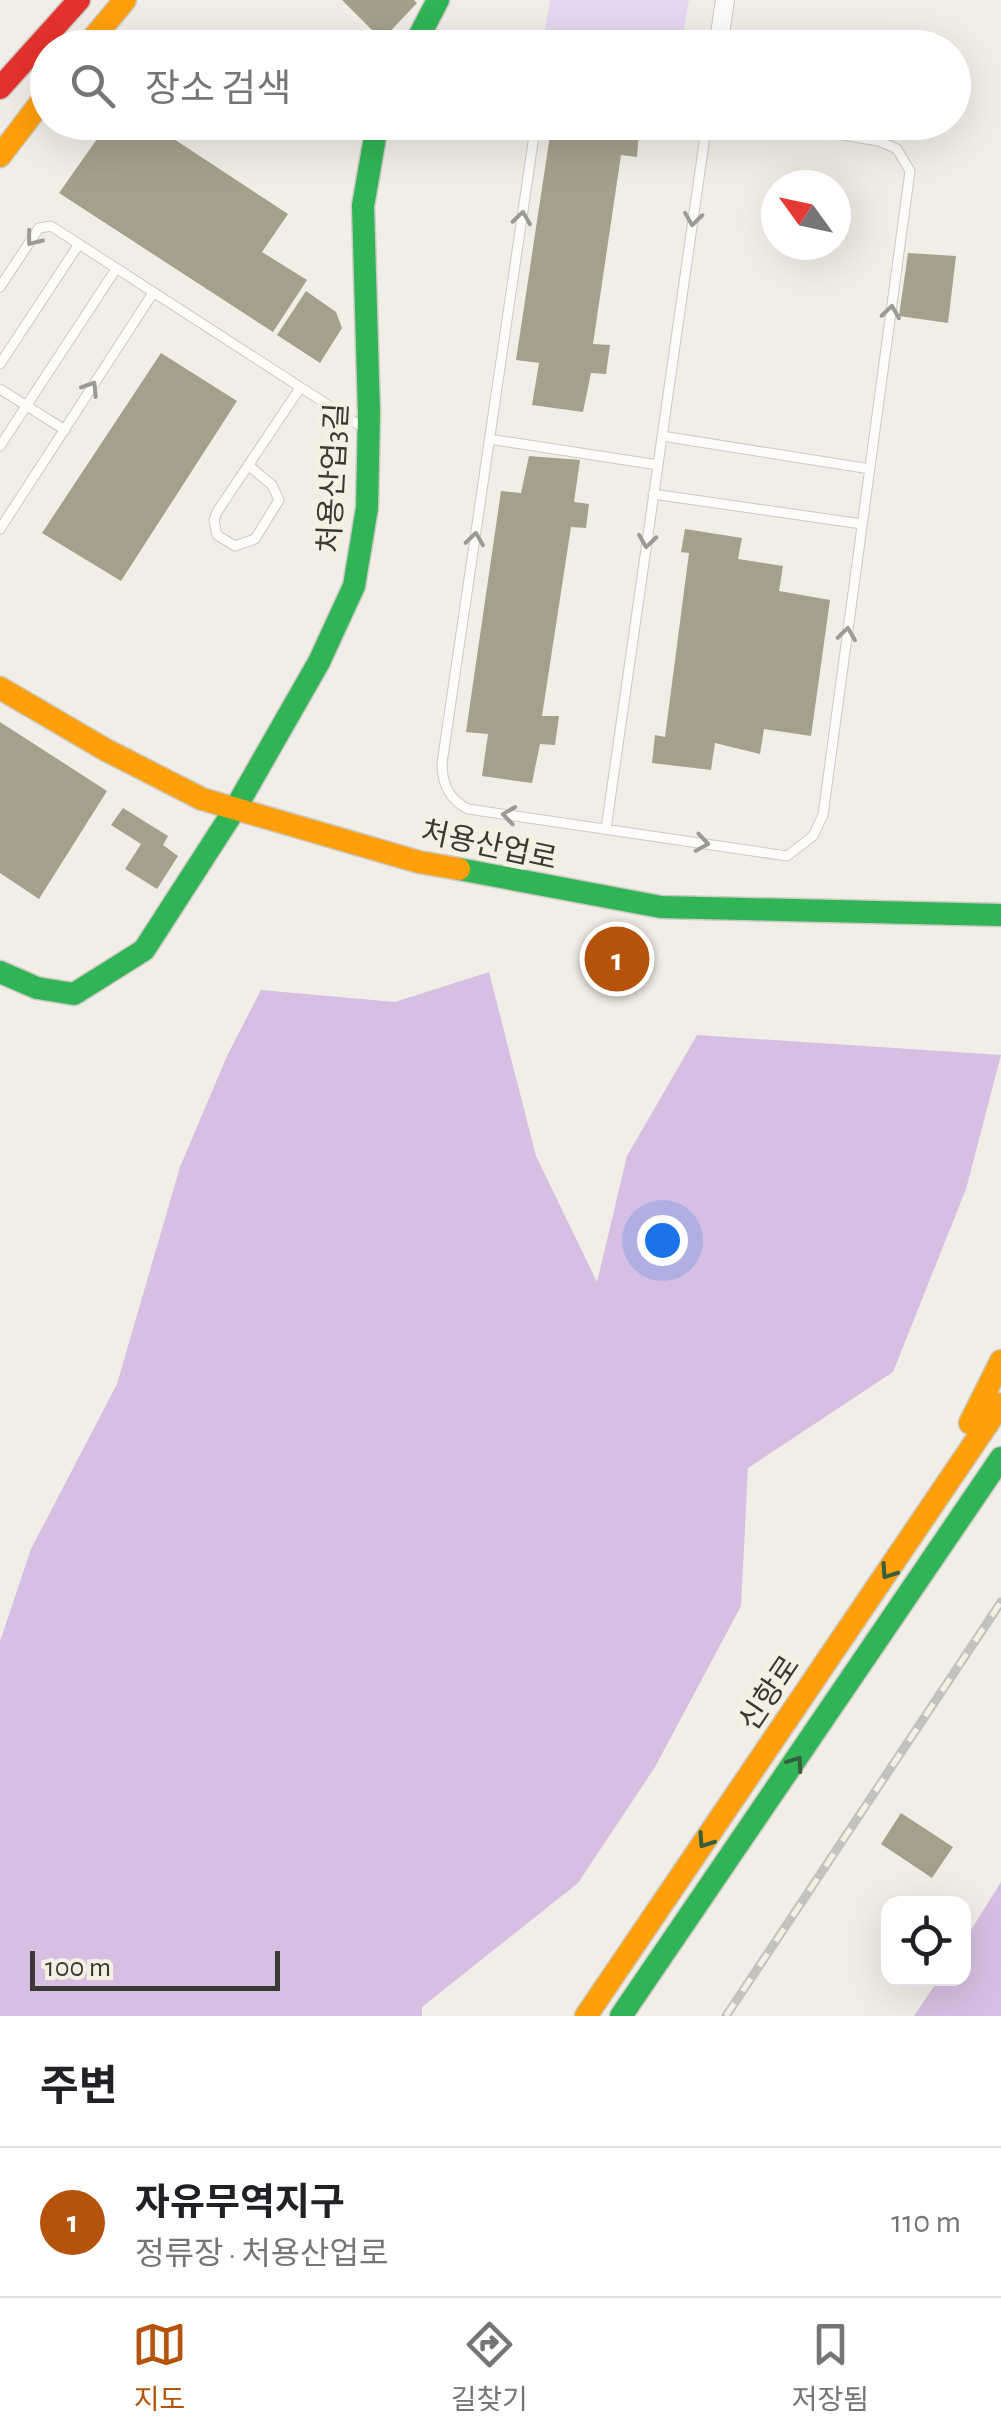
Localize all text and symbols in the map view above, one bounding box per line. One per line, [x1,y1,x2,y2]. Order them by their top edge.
search box [30,30,971,140]
icon: search [65,58,120,113]
text: 장소 검색 [145,71,291,109]
north arrow [761,170,851,260]
one-way arrow [511,209,532,226]
one-way arrow [683,211,704,227]
one-way arrow [27,228,45,246]
one-way arrow [880,303,901,319]
one-way arrow [79,381,98,399]
street label: 처용산업3길 [314,402,353,554]
one-way arrow [463,531,484,547]
one-way arrow [637,532,658,549]
one-way arrow [836,626,857,642]
one-way arrow [501,805,518,826]
street label: 처용산업로 [418,816,560,875]
one-way arrow [694,832,710,853]
pin: 1 [584,922,650,996]
your location [637,1215,688,1266]
one-way arrow [882,1561,900,1580]
street label: 신항로 [733,1650,805,1736]
one-way arrow [784,1756,802,1774]
one-way arrow [699,1830,718,1848]
map controls [881,1896,971,1986]
button: locate [881,1896,971,1986]
scale bar [30,1946,280,1990]
text: 100 m [45,1954,111,1982]
text: 주변 [40,2066,117,2108]
text: 자유무역지구 [135,2185,345,2223]
text: 1 [67,2206,78,2238]
text: 110 m [891,2206,961,2238]
text: 정류장 · 처용산업로 [135,2238,388,2270]
tab: 지도 [132,2317,187,2418]
tab: 길찾기 [451,2317,528,2418]
tab: 저장됨 [792,2317,869,2418]

